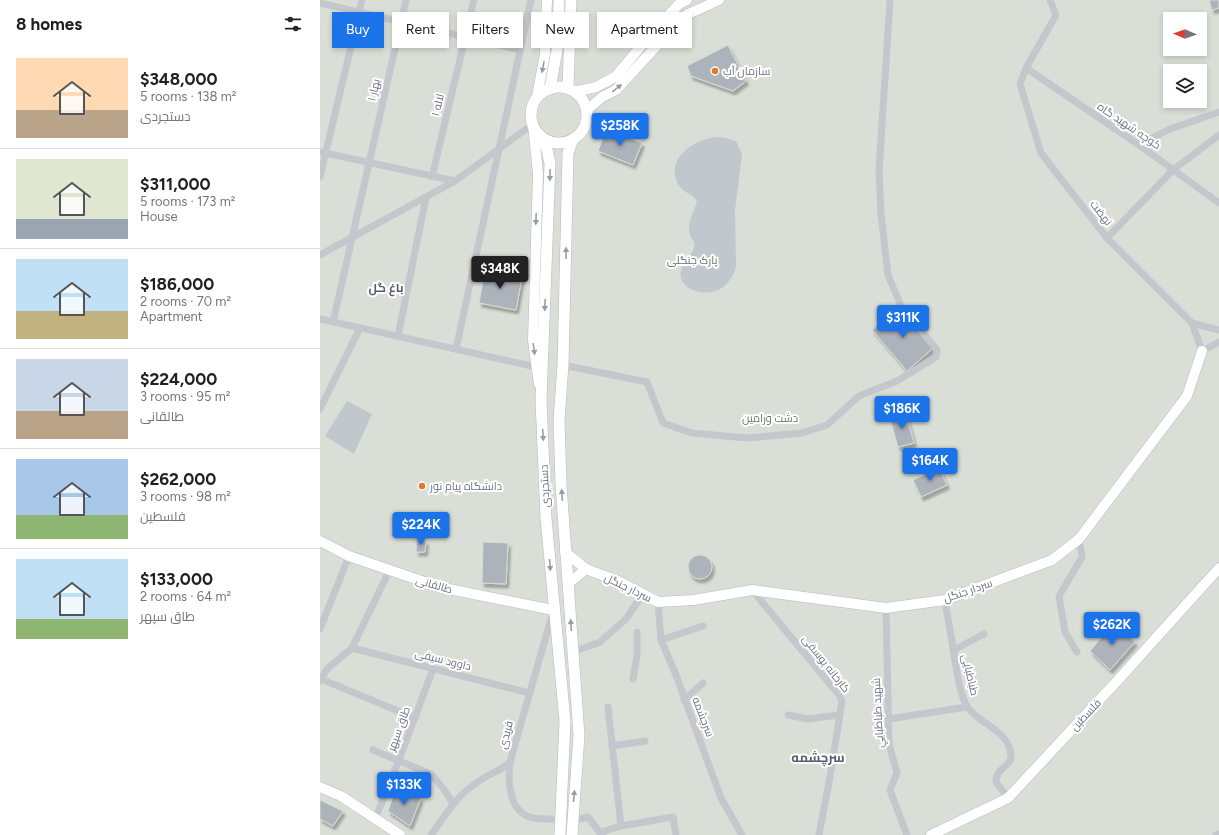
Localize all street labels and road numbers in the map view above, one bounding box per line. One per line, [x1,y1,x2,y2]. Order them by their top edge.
street label: بهار ۱ [365,78,383,102]
street label: لاله ۱ [429,93,447,117]
street label: کوچه شهید گاه [1095,100,1163,152]
street label: نهضت [1087,198,1115,228]
street label: دستجردی [537,464,553,508]
street label: سردار جنگل [602,571,654,605]
street label: طالقانی [414,574,454,596]
street label: سردار جنگل [942,577,994,605]
street label: کارخانه یوسفی [799,633,853,695]
street label: داوود سیفی [414,647,472,673]
street label: طباطبایی [959,653,981,697]
street label: شهيد طباطبايي [870,678,888,748]
street label: سرچشمه [689,695,717,739]
street label: فلسطین [1068,696,1104,734]
street label: طاق سپهر [385,705,413,754]
street label: فریدی [496,719,516,751]

